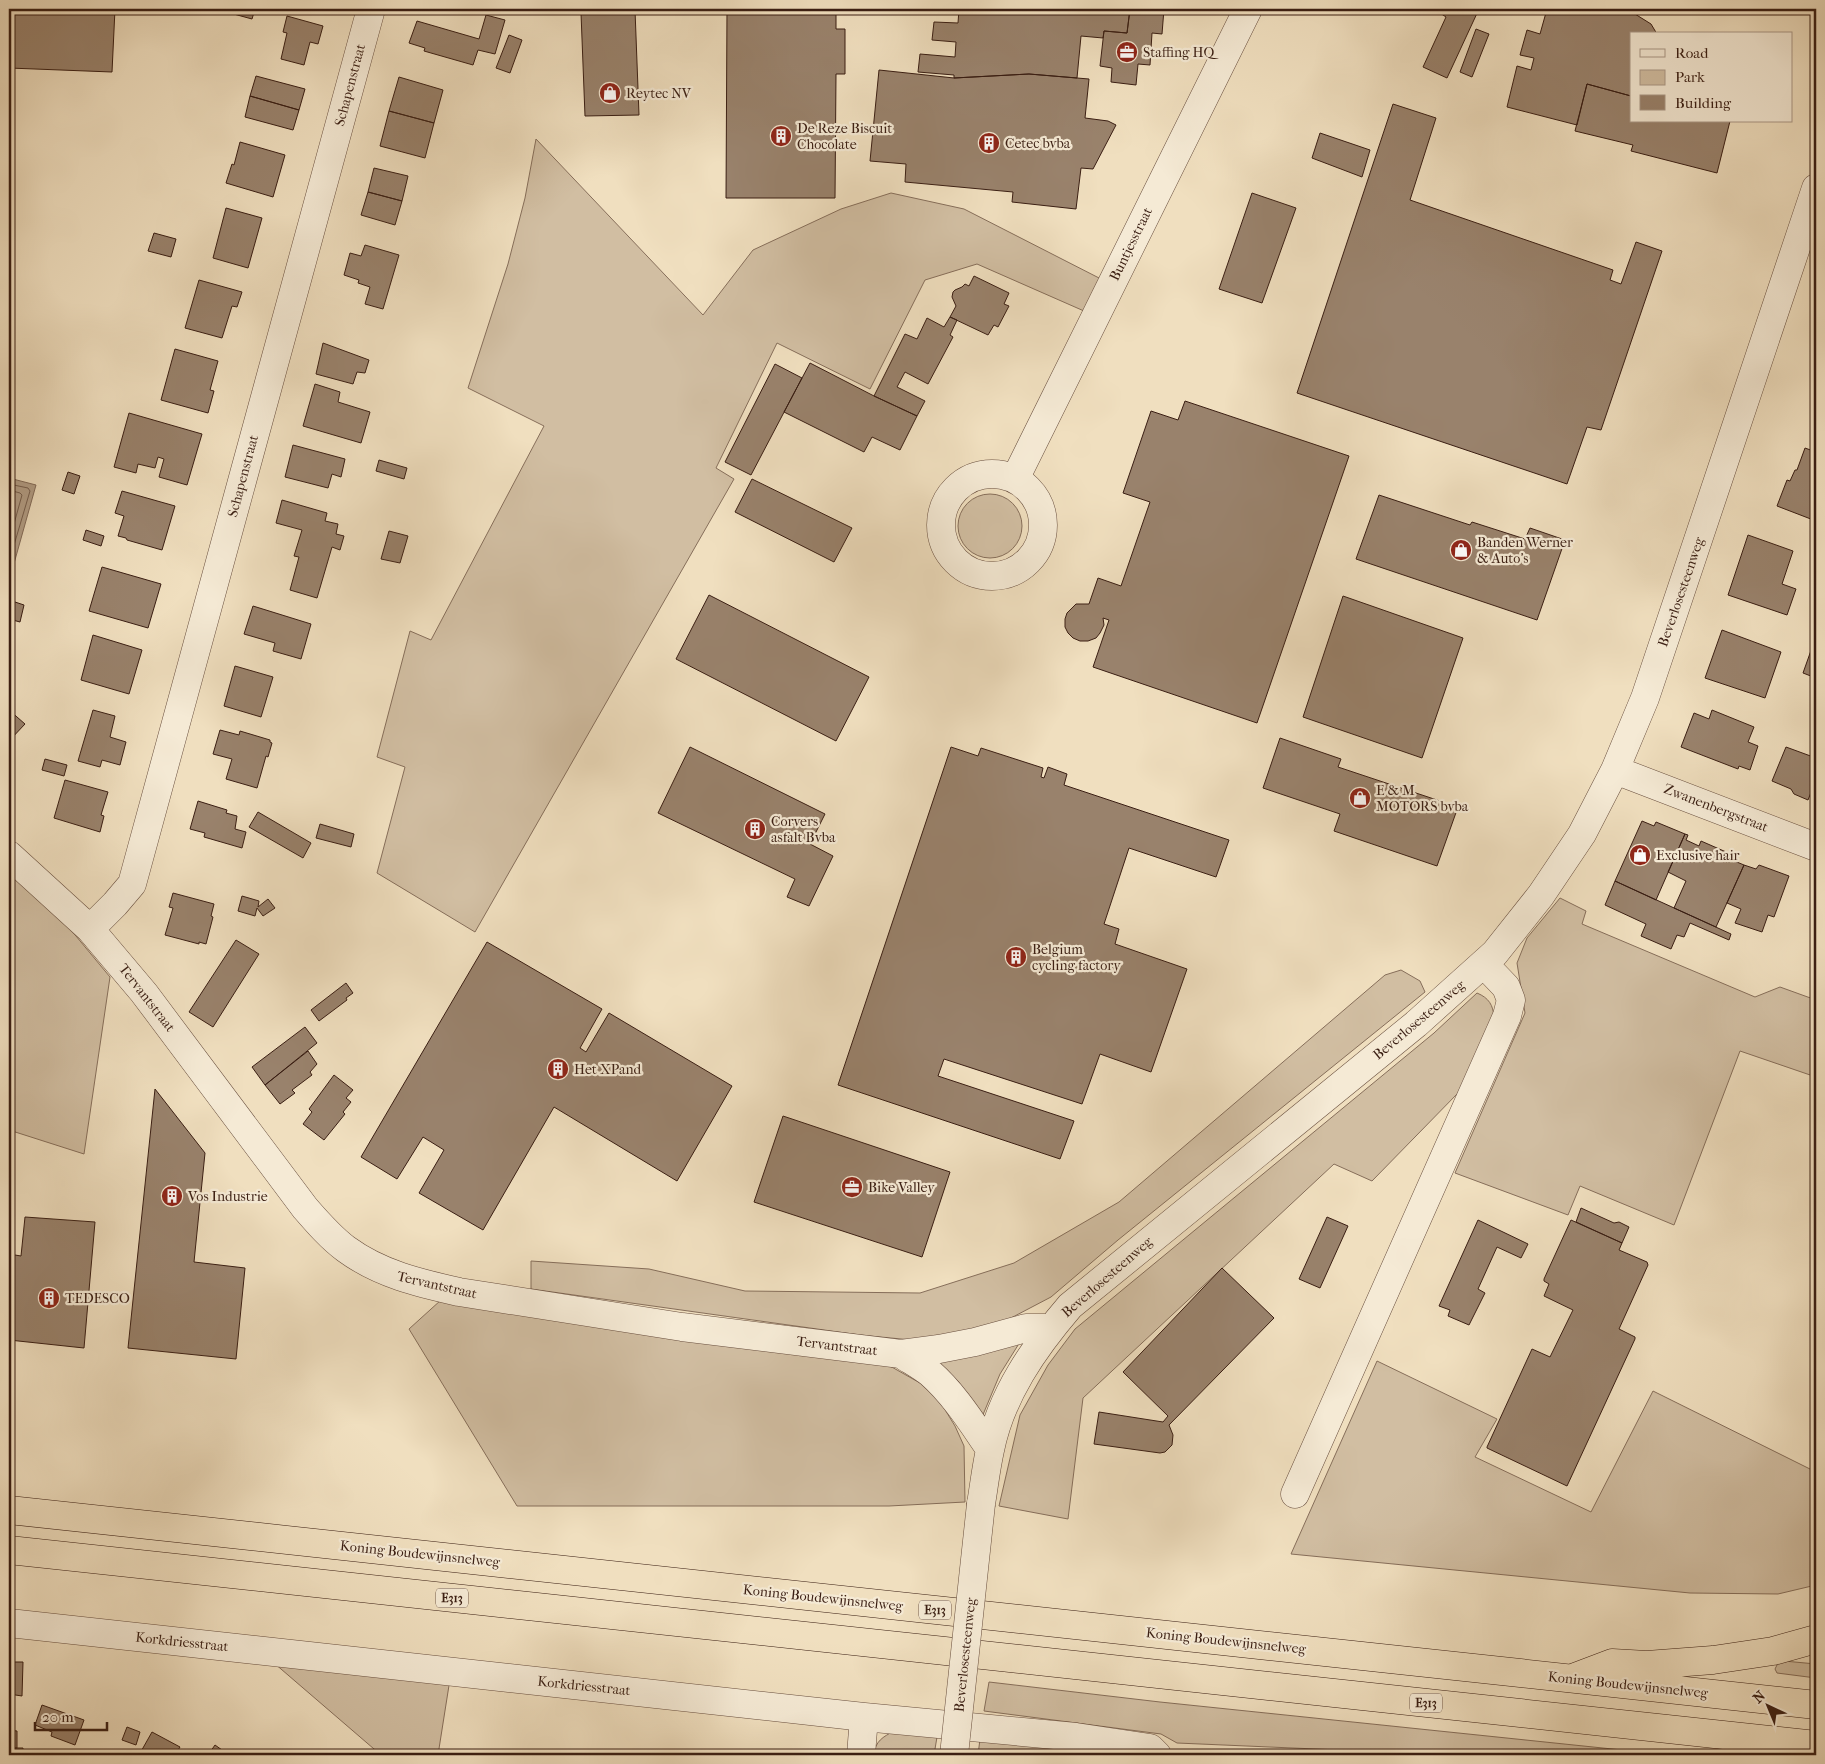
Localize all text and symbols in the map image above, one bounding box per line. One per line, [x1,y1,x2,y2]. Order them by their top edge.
legend [1630,32,1792,122]
office icon: Staffing HQ [1115,40,1139,64]
street label: Schapenstraat [331,42,369,128]
place label: Staffing HQ [1143,44,1219,61]
text: Road [1675,44,1709,62]
text: Park [1675,68,1705,86]
shop icon: Reytec NV [598,81,622,105]
place label: Reytec NV [626,85,692,102]
text: Building [1675,94,1732,112]
place label: De Reze Biscuit Chocolate [797,120,892,153]
building icon: De Reze Biscuit Chocolate [769,124,793,148]
building icon: Cetec bvba [977,131,1001,155]
place label: Cetec bvba [1005,135,1071,152]
street label: Buntjesstraat [1106,204,1156,284]
street label: Schapenstraat [224,433,262,519]
place label: Banden Werner & Auto's [1477,534,1573,567]
street label: Beverlosesteenweg [1654,534,1708,649]
shop icon: Banden Werner & Auto's [1449,538,1473,562]
street label: Zwanenbergstraat [1661,780,1771,836]
place label: E & M MOTORS bvba [1376,782,1469,815]
shop icon: E & M MOTORS bvba [1348,786,1372,810]
place label: Corvers asfalt Bvba [771,813,836,846]
building icon: Corvers asfalt Bvba [743,817,767,841]
shop icon: Exclusive hair [1628,843,1652,867]
place label: Exclusive hair [1656,847,1740,864]
place label: Belgium cycling factory [1032,941,1121,974]
building icon: Belgium cycling factory [1004,945,1028,969]
street label: Tervantstraat [115,961,179,1035]
street label: Beverlosesteenweg [1370,976,1469,1063]
building icon: Het XPand [546,1057,570,1081]
place label: Het XPand [574,1061,642,1078]
office icon: Bike Valley [840,1175,864,1199]
place label: Bike Valley [868,1179,935,1196]
building icon: Vos Industrie [160,1184,184,1208]
place label: Vos Industrie [187,1188,268,1205]
street label: Beverlosesteenweg [1058,1233,1156,1321]
street label: Tervantstraat [395,1268,479,1302]
building icon: TEDESCO [37,1286,61,1310]
place label: TEDESCO [65,1290,130,1307]
street label: Tervantstraat [795,1333,879,1359]
street label: Koning Boudewijnsnelweg [339,1537,501,1571]
street label: Koning Boudewijnsnelweg [742,1581,904,1615]
road number: E313 [436,1589,468,1608]
street label: Beverlosesteenweg [951,1597,980,1713]
road number: E313 [919,1600,951,1620]
street label: Koning Boudewijnsnelweg [1145,1624,1307,1658]
street label: Korkdriesstraat [135,1629,229,1655]
street label: Koning Boudewijnsnelweg [1547,1668,1709,1702]
street label: Korkdriesstraat [537,1673,631,1699]
north arrow [1742,1682,1792,1732]
text: N [1750,1687,1769,1707]
road number: E313 [1410,1694,1442,1712]
scale bar [35,1699,108,1731]
text: 20 m [42,1708,74,1726]

